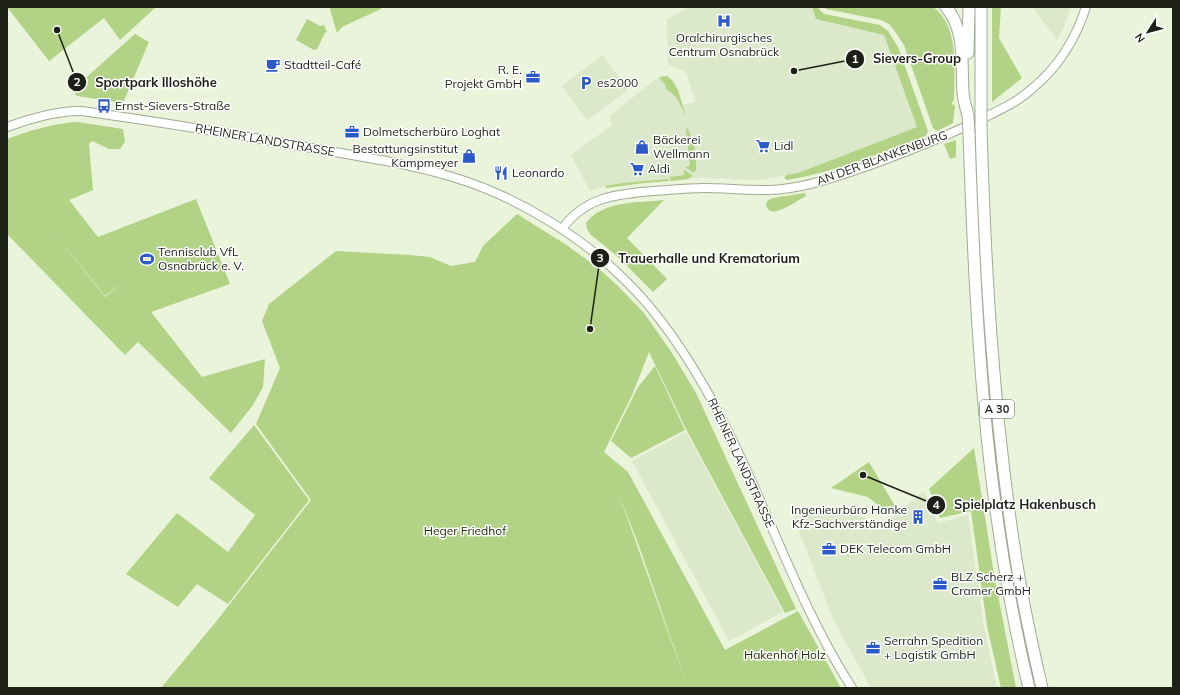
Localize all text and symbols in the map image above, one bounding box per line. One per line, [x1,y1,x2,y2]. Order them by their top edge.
north arrow [1128,12,1168,52]
hospital icon: Oralchirurgisches Centrum Osnabrück [716,13,732,29]
place label: Oralchirurgisches Centrum Osnabrück [669,30,780,59]
text: N [1132,30,1148,45]
callout: Sievers-Group [845,46,969,71]
text: Sievers-Group [873,50,961,66]
text: 1 [851,51,859,66]
cafe icon: Stadtteil-Café [265,57,281,73]
place label: Stadtteil-Café [284,57,361,72]
place label: R. E. Projekt GmbH [445,62,522,91]
callout: Sportpark Illoshöhe [67,69,225,94]
office icon: R. E. Projekt GmbH [525,69,541,85]
text: 2 [73,74,81,89]
text: Sportpark Illoshöhe [95,74,217,90]
parking icon: es2000 [578,75,594,91]
place label: es2000 [597,75,638,90]
bus stop icon: Ernst-Sievers-Straße [96,98,112,114]
place label: Ernst-Sievers-Straße [115,98,230,113]
street label: RHEINER LANDSTRASSE [194,120,336,159]
office icon: Dolmetscherbüro Loghat [344,124,360,140]
place label: Dolmetscherbüro Loghat [363,124,500,139]
street label: AN DER BLANKENBURG [814,127,949,188]
place label: Bäckerei Wellmann [653,132,710,161]
supermarket icon: Lidl [755,138,771,154]
place label: Lidl [774,138,793,153]
shop icon: Bäckerei Wellmann [634,139,650,155]
place label: Bestattungsinstitut Kampmeyer [352,141,459,170]
shop icon: Bestattungsinstitut Kampmeyer [461,148,477,164]
supermarket icon: Aldi [629,161,645,177]
place label: Aldi [648,161,670,176]
restaurant icon: Leonardo [493,165,509,181]
place label: Leonardo [512,165,565,180]
place label: Tennisclub VfL Osnabrück e. V. [158,244,244,273]
callout: Trauerhalle und Krematorium [590,246,808,271]
text: 3 [596,250,604,265]
text: Trauerhalle und Krematorium [618,250,800,266]
sports icon: Tennisclub VfL Osnabrück e. V. [139,251,155,267]
street label: RHEINER LANDSTRASSE [705,395,778,530]
road number: A 30 [980,400,1014,418]
callout: Spielplatz Hakenbusch [926,492,1104,517]
text: Spielplatz Hakenbusch [954,496,1096,512]
text: 4 [932,497,940,512]
place label: Ingenieurbüro Hanke Kfz-Sachverständige [791,502,907,531]
building icon: Ingenieurbüro Hanke Kfz-Sachverständige [910,509,926,525]
park label: Heger Friedhof [424,523,507,538]
office icon: DEK Telecom GmbH [821,541,837,557]
place label: DEK Telecom GmbH [840,541,951,556]
place label: BLZ Scherz + Cramer GmbH [951,569,1031,598]
office icon: BLZ Scherz + Cramer GmbH [932,576,948,592]
place label: Serrahn Spedition + Logistik GmbH [884,633,983,662]
office icon: Serrahn Spedition + Logistik GmbH [865,640,881,656]
park label: Hakenhof Holz [744,647,826,662]

